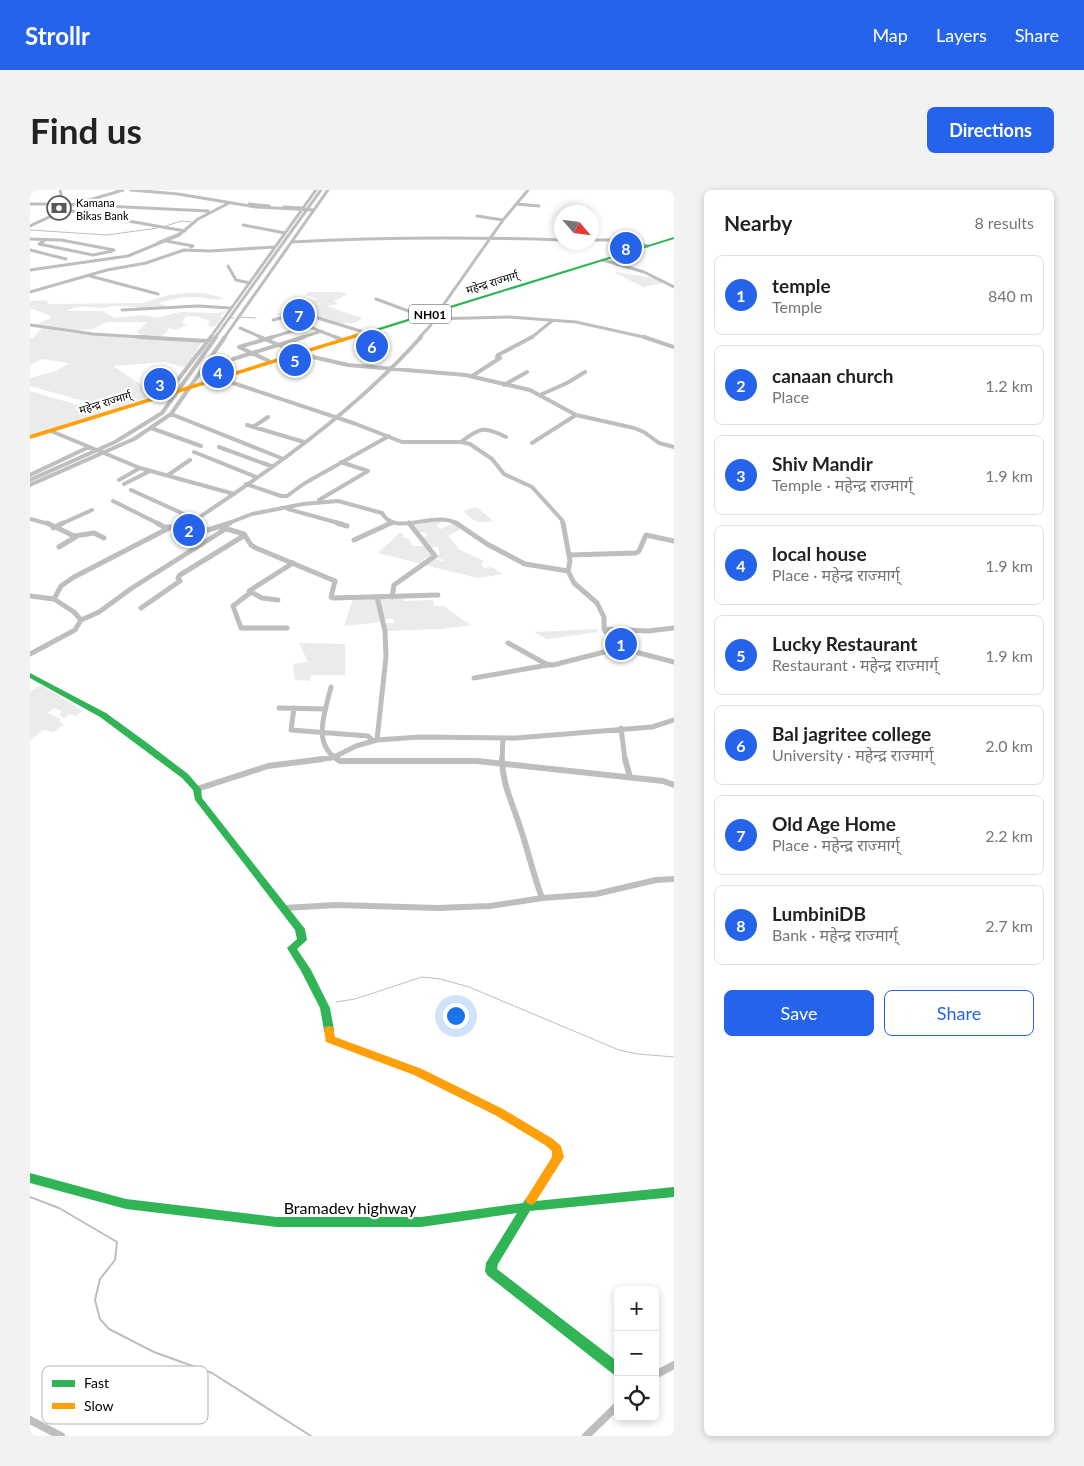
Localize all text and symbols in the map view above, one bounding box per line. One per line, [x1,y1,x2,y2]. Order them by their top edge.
text: Strollr [25,21,90,50]
text: Map [872,24,908,46]
text: Layers [936,24,987,46]
text: Share [1015,24,1059,46]
button: Directions [927,107,1054,153]
text: Find us [30,109,142,151]
bank icon: Kamana Bikas Bank [46,195,72,221]
place label: Kamana Bikas Bank [76,196,129,222]
north arrow [554,205,599,250]
text: Nearby [724,210,792,235]
text: 8 results [974,213,1034,232]
pin: 8 [610,229,642,267]
street label: महेन्द्र राज्मार्ग् [464,267,522,297]
text: temple [772,274,831,297]
text: 1 [736,286,746,305]
text: 840 m [988,286,1033,305]
pin: 7 [283,296,315,334]
text: Temple [772,297,822,316]
road number: NH01 [409,305,451,324]
pin: 6 [356,327,388,365]
pin: 5 [279,341,311,379]
pin: 4 [202,353,234,391]
text: canaan church [772,364,893,387]
pin: 3 [144,365,176,403]
text: 2 [736,376,746,395]
text: 1.2 km [985,376,1033,395]
street label: महेन्द्र राज्मार्ग् [77,387,135,417]
text: Place [772,387,809,406]
text: Shiv Mandir [772,452,873,475]
text: 3 [736,466,746,485]
text: 1.9 km [985,466,1033,485]
text: Temple · महेन्द्र राज्मार्ग् [772,475,913,494]
pin: 2 [173,511,205,549]
text: local house [772,542,867,565]
text: 4 [736,556,746,575]
text: 1.9 km [985,556,1033,575]
text: Place · महेन्द्र राज्मार्ग् [772,565,900,584]
pin: 1 [605,625,637,663]
text: Lucky Restaurant [772,632,917,655]
text: 5 [736,646,746,665]
text: 1.9 km [985,646,1033,665]
text: Restaurant · महेन्द्र राज्मार्ग् [772,655,938,674]
text: Bal jagritee college [772,722,931,745]
text: 6 [736,736,746,755]
text: 2.0 km [985,736,1033,755]
text: University · महेन्द्र राज्मार्ग् [772,745,933,764]
text: Old Age Home [772,812,896,835]
text: 7 [736,826,746,845]
text: 2.2 km [985,826,1033,845]
text: Place · महेन्द्र राज्मार्ग् [772,835,900,854]
text: LumbiniDB [772,902,866,925]
text: 8 [736,916,746,935]
text: 2.7 km [985,916,1033,935]
text: Bank · महेन्द्र राज्मार्ग् [772,925,898,944]
button: Save [724,990,874,1036]
button: Share [884,990,1034,1036]
your location [443,1003,469,1029]
street label: Bramadev highway [284,1198,417,1217]
map controls [614,1286,659,1421]
button: + [614,1286,659,1331]
button: − [614,1331,659,1376]
legend [42,1366,208,1424]
text: Fast [84,1374,109,1391]
button: locate [614,1376,659,1421]
text: Slow [84,1397,114,1414]

